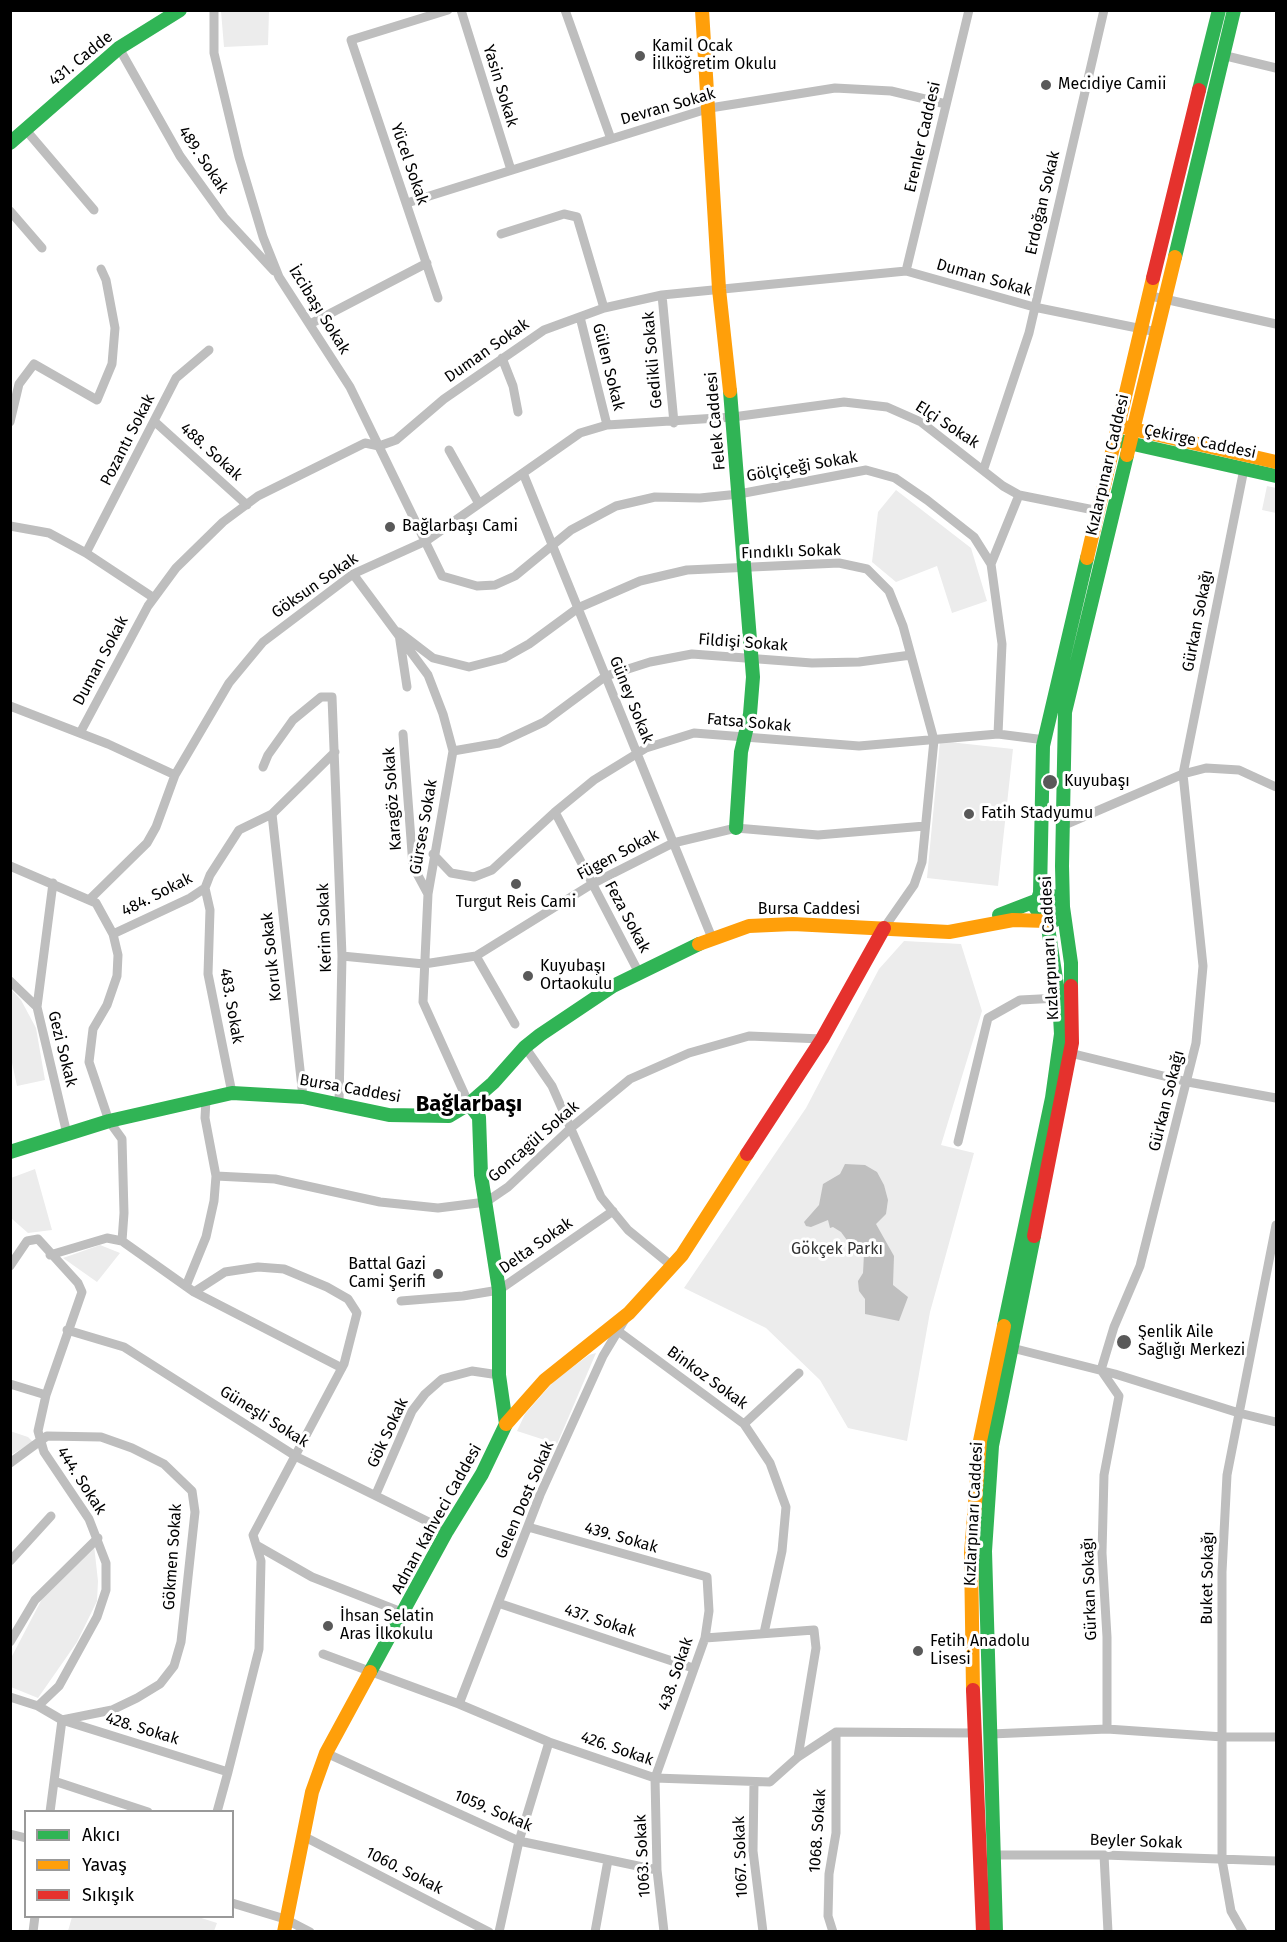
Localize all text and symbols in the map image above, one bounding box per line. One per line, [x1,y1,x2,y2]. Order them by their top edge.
street label: 431. Cadde [45,28,117,90]
place label: Kamil Ocak İilköğretim Okulu [652,37,777,75]
street label: Yasin Sokak [478,43,522,129]
marker: Kamil Ocak İilköğretim Okulu [633,49,647,63]
place label: Mecidiye Camii [1058,75,1166,95]
marker: Mecidiye Camii [1039,78,1053,92]
street label: Erenler Caddesi [901,80,945,194]
street label: Devran Sokak [618,84,718,130]
street label: Yücel Sokak [386,121,432,207]
street label: 489. Sokak [174,123,232,197]
street label: Erdoğan Sokak [1022,149,1064,257]
street label: Duman Sokak [934,255,1034,301]
street label: İzcibaşı Sokak [284,262,354,358]
street label: Gedikli Sokak [639,311,667,409]
street label: Duman Sokak [441,315,533,387]
street label: Gülen Sokak [588,321,628,413]
street label: Felek Caddesi [702,371,730,471]
street label: Pozantı Sokak [97,391,159,489]
street label: Kızlarpınarı Caddesi [1082,392,1134,538]
street label: Elçi Sokak [911,397,983,453]
street label: 488. Sokak [176,419,246,485]
street label: Çekirge Caddesi [1142,421,1258,463]
street label: Gölçiçeği Sokak [745,448,859,486]
place label: Bağlarbaşı Cami [402,517,518,537]
marker: Bağlarbaşı Cami [383,520,397,534]
street label: Fındıklı Sokak [741,541,841,563]
street label: Göksun Sokak [268,549,362,623]
street label: Gürkan Sokağı [1179,568,1217,674]
street label: Duman Sokak [69,613,133,709]
street label: Fildişi Sokak [698,630,788,656]
street label: Güney Sokak [605,654,657,746]
street label: Fatsa Sokak [706,710,792,736]
street label: Karagöz Sokak [380,747,406,851]
place label: Kuyubaşı [1064,772,1130,792]
marker: Kuyubaşı [1041,773,1059,791]
street label: Gürses Sokak [406,778,442,876]
place label: Fatih Stadyumu [981,804,1093,824]
marker: Fatih Stadyumu [962,807,976,821]
street label: Fügen Sokak [574,825,662,885]
street label: 484. Sokak [118,869,196,921]
street label: Kızlarpınarı Caddesi [1037,875,1063,1021]
marker: Turgut Reis Cami [509,877,523,891]
street label: Feza Sokak [600,878,654,956]
street label: Kerim Sokak [314,883,336,973]
place label: Turgut Reis Cami [456,893,576,913]
street label: Bursa Caddesi [758,900,860,920]
street label: Koruk Sokak [258,912,286,1002]
place label: Kuyubaşı Ortaokulu [540,957,612,995]
street label: 483. Sokak [215,967,247,1045]
marker: Kuyubaşı Ortaokulu [521,969,535,983]
street label: Gezi Sokak [43,1009,81,1089]
street label: Gürkan Sokağı [1145,1049,1189,1153]
street label: Bursa Caddesi [298,1071,402,1107]
district label: Bağlarbaşı [416,1092,522,1118]
street label: Goncagül Sokak [485,1097,583,1187]
street label: Delta Sokak [496,1214,576,1278]
park label: Gökçek Parkı [791,1240,883,1260]
place label: Battal Gazi Cami Şerifi [348,1255,426,1293]
marker: Battal Gazi Cami Şerifi [431,1267,445,1281]
place label: Şenlik Aile Sağlığı Merkezi [1138,1323,1245,1361]
marker: Şenlik Aile Sağlığı Merkezi [1115,1333,1133,1351]
street label: Binkoz Sokak [663,1342,751,1414]
street label: Güneşli Sokak [216,1382,312,1452]
street label: Gök Sokak [363,1395,413,1471]
street label: Gelen Dost Sokak [492,1438,558,1562]
street label: Adnan Kahveci Caddesi [388,1441,486,1597]
street label: Kızlarpınarı Caddesi [961,1441,987,1587]
street label: 444. Sokak [52,1444,110,1518]
street label: Gökmen Sokak [160,1503,186,1611]
street label: 439. Sokak [582,1518,660,1558]
street label: Buket Sokağı [1198,1531,1218,1625]
street label: Gürkan Sokağı [1079,1537,1101,1641]
street label: 437. Sokak [562,1600,638,1642]
place label: İhsan Selatin Aras İlkokulu [340,1607,434,1645]
marker: İhsan Selatin Aras İlkokulu [321,1619,335,1633]
place label: Fetih Anadolu Lisesi [930,1632,1030,1670]
street label: 438. Sokak [655,1635,697,1713]
marker: Fetih Anadolu Lisesi [911,1644,925,1658]
street label: 428. Sokak [103,1709,181,1749]
street label: 426. Sokak [578,1728,656,1770]
street label: 1059. Sokak [451,1786,535,1836]
street label: 1068. Sokak [805,1788,831,1874]
legend [24,1810,234,1918]
street label: 1063. Sokak [631,1814,655,1898]
street label: 1067. Sokak [730,1816,752,1898]
text: Akıcı [82,1824,120,1846]
street label: Beyler Sokak [1089,1831,1183,1853]
street label: 1060. Sokak [362,1843,446,1899]
text: Yavaş [82,1854,127,1876]
text: Sıkışık [82,1884,134,1906]

